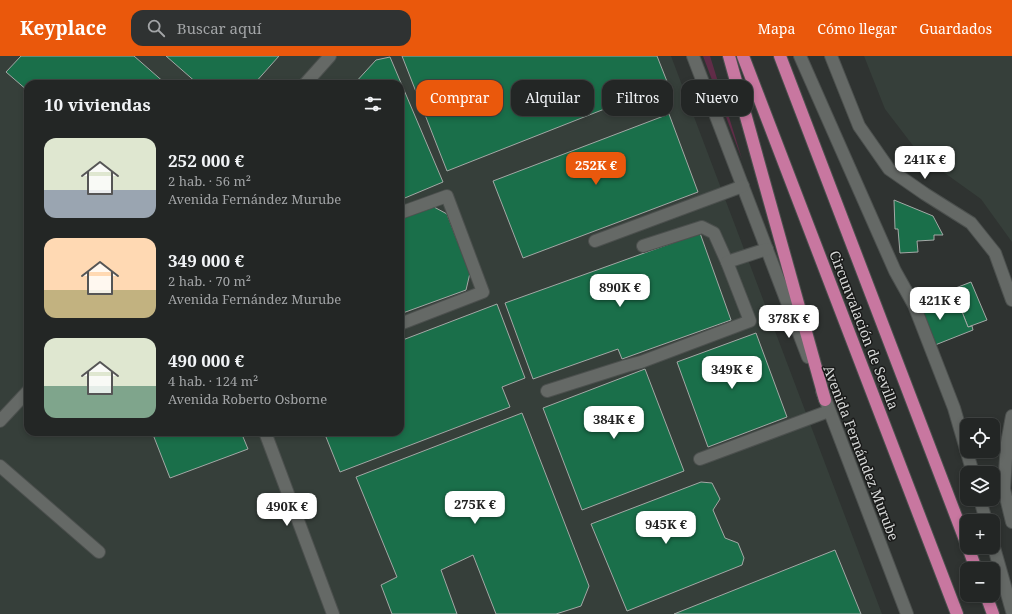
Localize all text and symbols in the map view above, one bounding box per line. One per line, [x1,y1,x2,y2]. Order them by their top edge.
search box [131,10,411,46]
text: Keyplace [20,15,107,41]
icon: search [145,17,167,39]
text: Buscar aquí [177,18,262,38]
text: Mapa [758,19,795,38]
text: Cómo llegar [817,19,897,38]
text: Guardados [919,19,992,38]
chip: Comprar [416,80,503,116]
chip: Alquilar [511,80,594,116]
chip: Filtros [602,80,673,116]
chip: Nuevo [681,80,753,116]
text: 10 viviendas [44,93,151,116]
icon: filters [362,93,384,115]
pin: 241K € [892,146,958,180]
text: 252 000 € [168,149,244,172]
text: 241K € [904,150,946,168]
pin: 252K € [563,152,629,186]
icon: home [76,154,124,202]
text: 252K € [575,156,617,174]
text: 2 hab. · 56 m² [168,172,251,190]
text: Avenida Fernández Murube [168,190,341,208]
street label: Circunvalación de Sevilla [825,248,904,412]
text: 349 000 € [168,249,244,272]
icon: home [76,254,124,302]
text: 2 hab. · 70 m² [168,272,251,290]
pin: 890K € [587,274,653,308]
text: 890K € [599,278,641,296]
pin: 421K € [907,287,973,321]
text: Avenida Fernández Murube [168,290,341,308]
text: 421K € [919,291,961,309]
pin: 378K € [756,305,822,339]
text: 378K € [768,309,810,327]
text: 490 000 € [168,349,244,372]
icon: home [76,354,124,402]
pin: 349K € [699,356,765,390]
text: 349K € [711,360,753,378]
street label: Avenida Fernández Murube [819,362,904,543]
text: 4 hab. · 124 m² [168,372,258,390]
text: Avenida Roberto Osborne [168,390,327,408]
pin: 384K € [581,406,647,440]
text: 384K € [593,410,635,428]
map controls [960,418,1000,602]
button: locate [960,418,1000,458]
button: layers [960,466,1000,506]
pin: 275K € [442,491,508,525]
pin: 490K € [254,493,320,527]
text: 275K € [454,495,496,513]
text: 490K € [266,497,308,515]
pin: 945K € [633,511,699,545]
button: + [960,514,1000,554]
text: 945K € [645,515,687,533]
button: − [960,562,1000,602]

